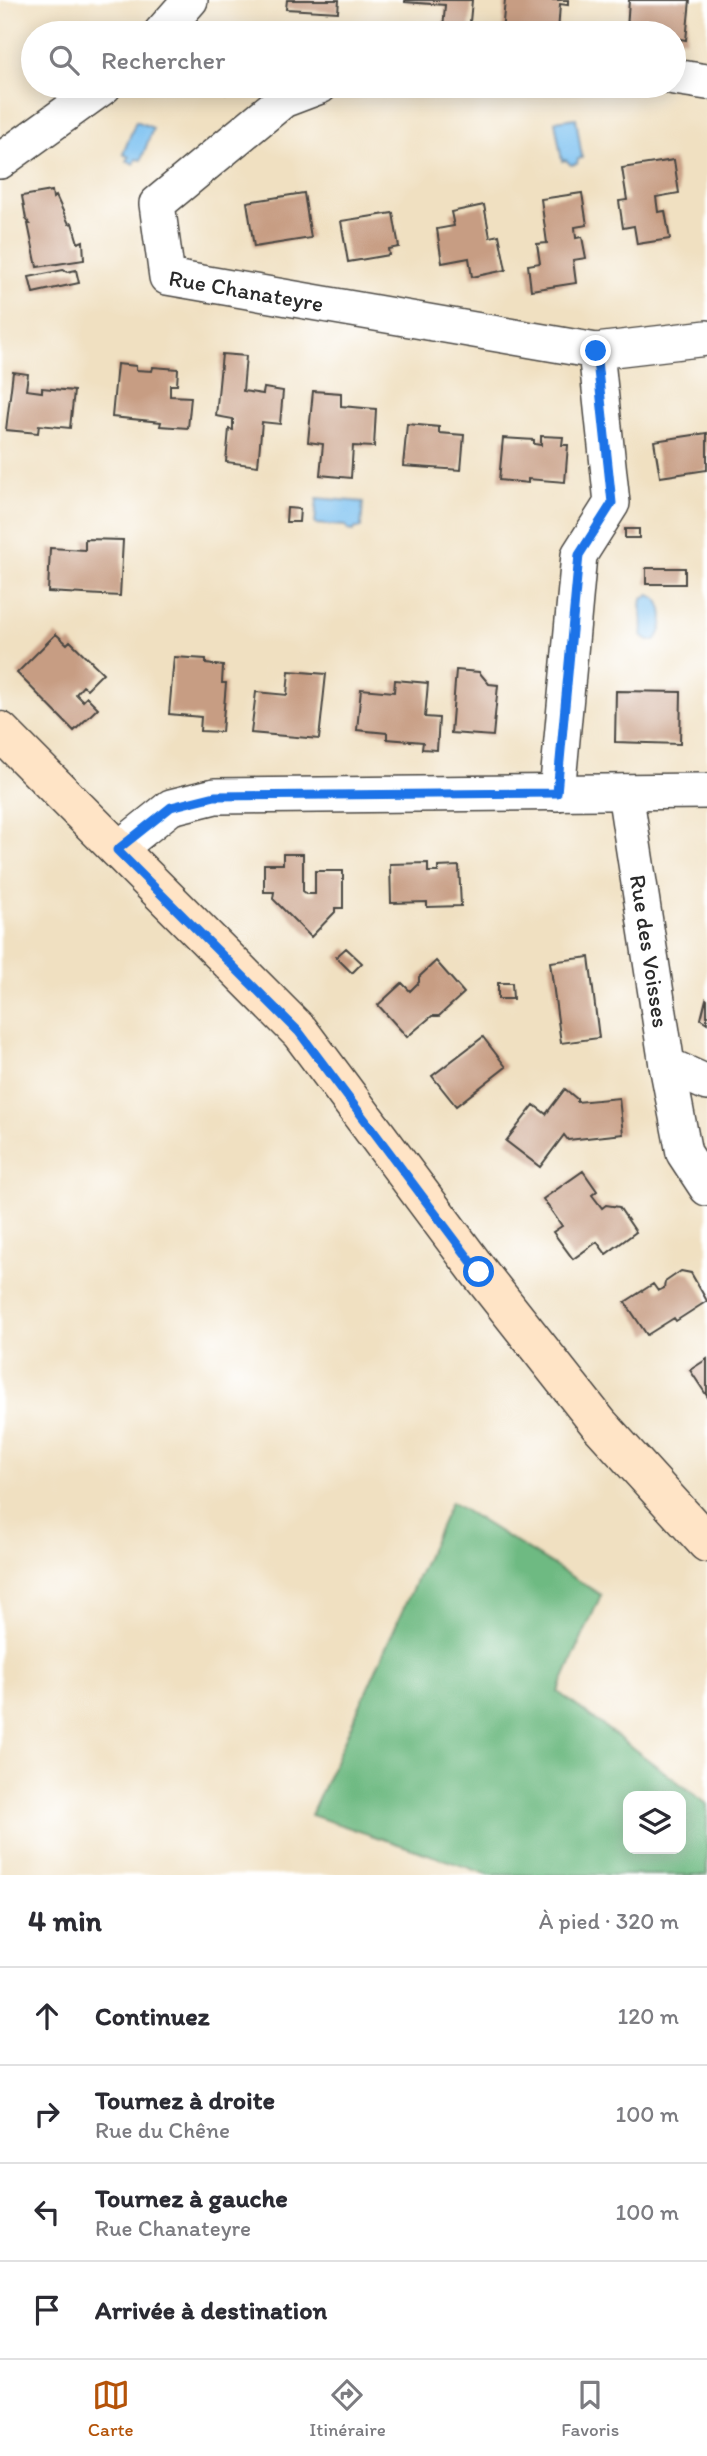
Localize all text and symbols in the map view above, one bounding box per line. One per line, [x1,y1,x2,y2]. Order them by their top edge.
search box [21,21,686,98]
icon: search [45,41,83,79]
text: Rechercher [101,44,225,76]
street label: Rue Chanateyre [167,264,326,318]
route end [580,335,611,366]
street label: Rue des Voisses [624,873,675,1029]
route start [463,1256,494,1287]
map controls [623,1791,686,1854]
button: layers [623,1791,686,1854]
text: 4 min [28,1902,102,1939]
text: À pied · 320 m [539,1907,679,1935]
icon: ahead [28,1997,66,2035]
text: Continuez [95,2000,210,2032]
text: 120 m [618,2002,679,2030]
text: Tournez à droite [95,2084,275,2116]
icon: right [28,2095,66,2133]
text: 100 m [615,2100,679,2128]
text: Rue du Chêne [95,2116,230,2144]
text: Tournez à gauche [95,2182,288,2214]
icon: left [28,2193,66,2231]
text: 100 m [615,2198,679,2226]
text: Rue Chanateyre [95,2214,251,2242]
icon: arrive [28,2291,66,2329]
text: Arrivée à destination [95,2294,327,2326]
tab: Carte [88,2376,134,2441]
tab: Itinéraire [309,2376,386,2441]
tab: Favoris [561,2376,619,2441]

